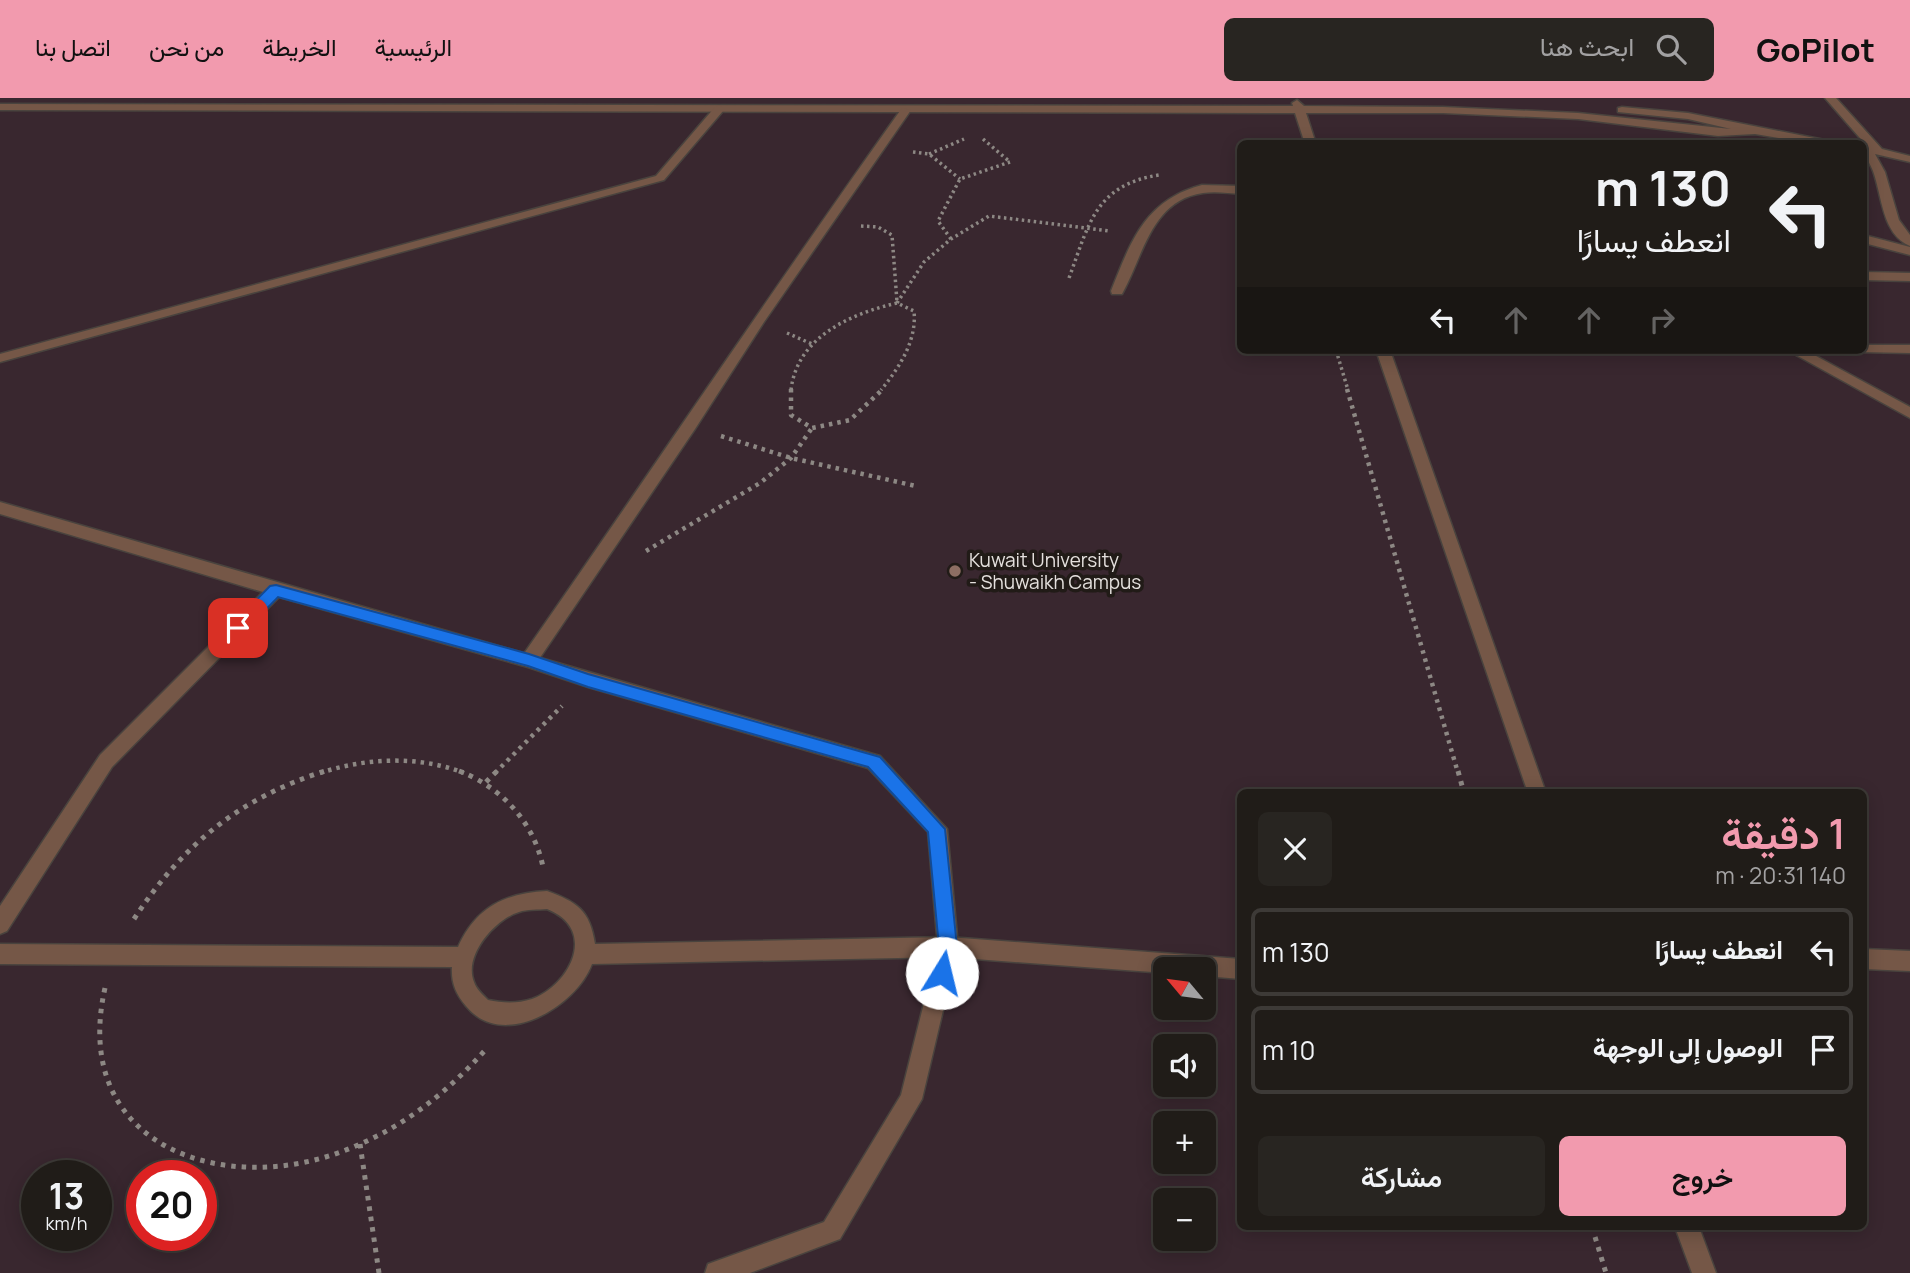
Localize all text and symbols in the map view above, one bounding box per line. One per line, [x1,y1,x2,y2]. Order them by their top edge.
search box [1224,18,1714,81]
text: GoPilot [1756,27,1875,72]
text: ابحث هنا [1540,28,1634,64]
text: اتصل بنا [35,30,111,63]
text: من نحن [149,30,224,63]
text: الخريطة [262,30,337,63]
text: الرئيسية [375,30,452,63]
icon: search [1652,30,1690,68]
text: 130 m [1595,154,1731,221]
icon: left [1755,168,1846,259]
text: انعطف يسارًا [1577,218,1731,262]
icon: left [1424,301,1462,339]
icon: ahead [1497,301,1535,339]
icon: ahead [1570,301,1608,339]
icon: right [1643,301,1681,339]
place label: Kuwait University - Shuwaikh Campus [969,547,1141,595]
marker: Kuwait University - Shuwaikh Campus [947,563,963,579]
pin [208,598,268,658]
icon: arrive [219,609,257,647]
text: 1 دقيقة [1721,804,1846,862]
button: close [1258,812,1332,886]
text: 140 m · 20:31 [1715,859,1846,891]
text: انعطف يسارًا [1655,931,1783,967]
icon: left [1804,933,1842,971]
text: 130 m [1262,934,1330,970]
position arrow [905,936,979,1010]
north arrow [1153,957,1216,1020]
map controls [1153,957,1216,1251]
text: الوصول إلى الوجهة [1593,1029,1783,1065]
icon: arrive [1804,1031,1842,1069]
text: 10 m [1262,1032,1315,1068]
button: sound [1153,1034,1216,1097]
button: + [1153,1111,1216,1174]
button: مشاركة [1258,1136,1545,1216]
button: خروج [1559,1136,1846,1216]
speed limit sign: 20 [126,1160,217,1251]
text: 13 [49,1172,84,1220]
button: − [1153,1188,1216,1251]
text: km/h [46,1211,87,1235]

